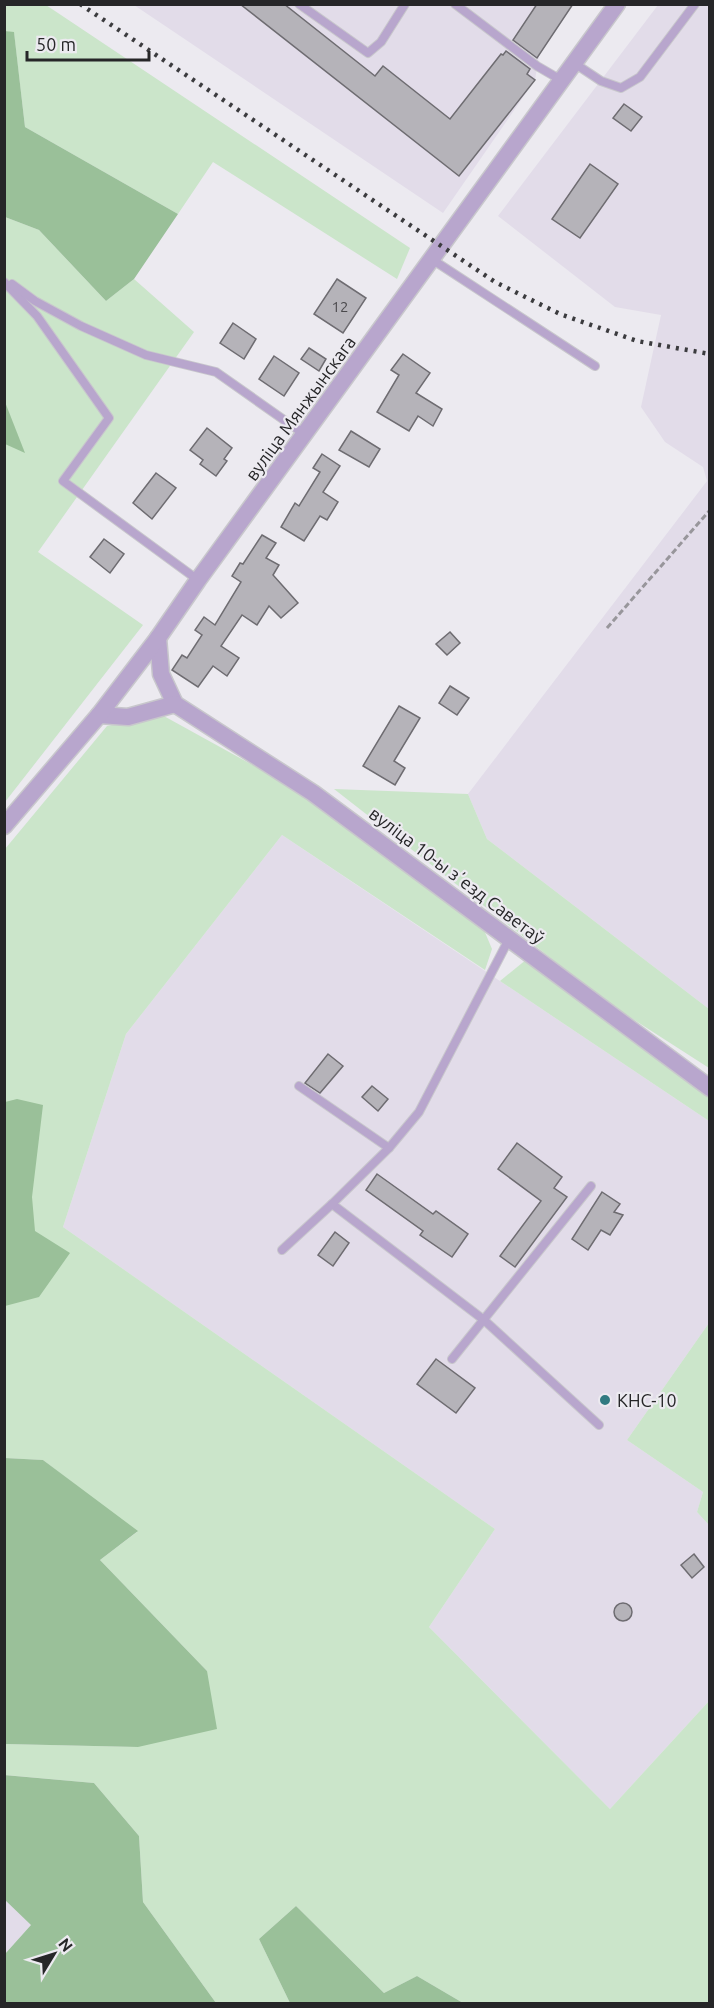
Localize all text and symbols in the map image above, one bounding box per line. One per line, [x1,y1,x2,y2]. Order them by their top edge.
scale bar [27,24,148,62]
text: 50 m [36,34,76,54]
house number: 12 [332,298,348,315]
street label: вуліца Мянжынскага [241,332,359,484]
street label: вуліца 10-ы зʼезд Саветаў [366,803,549,947]
place label: КНС-10 [617,1390,677,1410]
marker: КНС-10 [598,1393,612,1407]
north arrow [24,1924,84,1984]
text: N [55,1935,77,1955]

